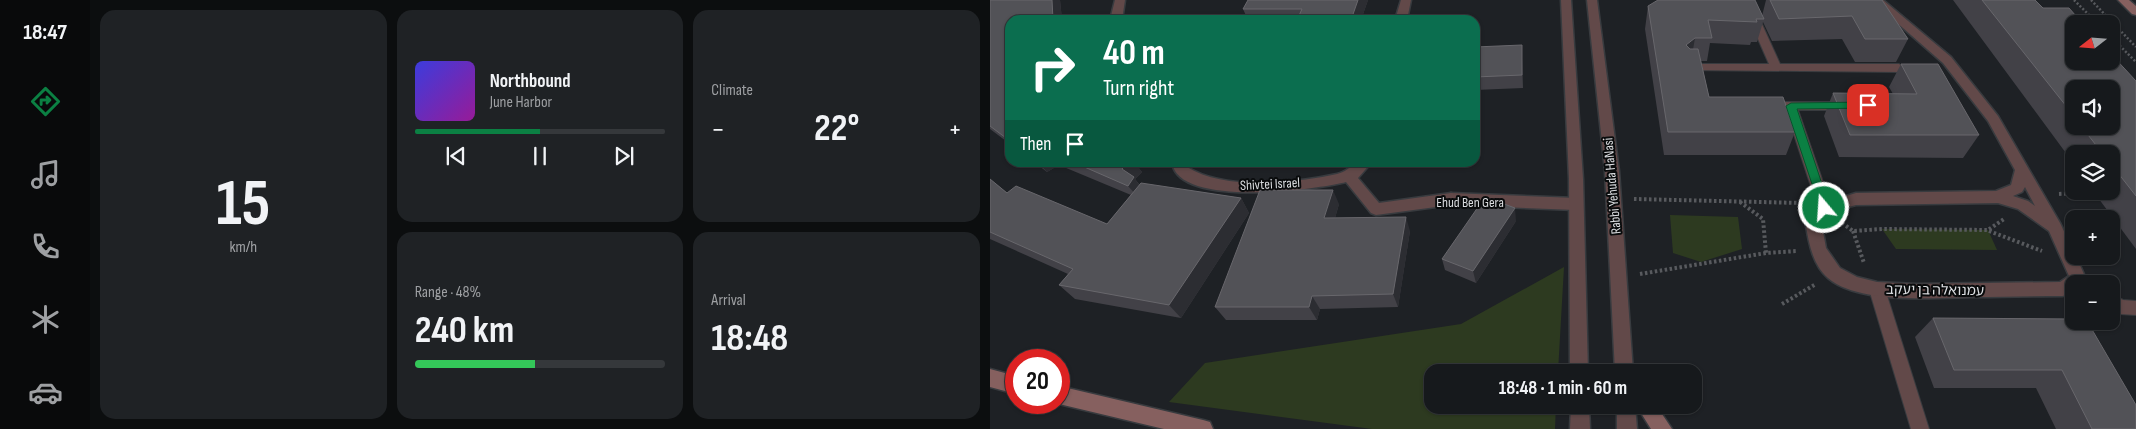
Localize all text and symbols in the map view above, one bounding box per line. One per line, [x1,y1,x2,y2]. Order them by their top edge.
north arrow [2065,15,2120,70]
map controls [2065,15,2120,330]
text: 18:47 [23,19,67,46]
text: 40 m [1103,32,1165,75]
icon: right [1020,35,1085,100]
text: Northbound [490,70,571,93]
text: Turn right [1103,75,1174,102]
button: sound [2065,80,2120,135]
text: Climate [711,81,753,100]
icon: directions [28,84,63,119]
pin [1847,84,1889,126]
icon: arrive [1854,91,1882,119]
text: June Harbor [490,93,552,112]
text: 22° [814,106,859,151]
text: − [711,113,725,146]
text: + [948,113,962,146]
icon: arrive [1061,130,1089,158]
text: Then [1020,133,1051,156]
street label: Rabbi Yehuda HaNasi [1599,137,1625,235]
icon: previous [442,142,470,170]
icon: pause [526,142,554,170]
icon: next [610,142,638,170]
button: layers [2065,145,2120,200]
icon: music [28,157,63,192]
text: 15 [216,166,270,244]
street label: Shivtei Israel [1240,174,1300,194]
position arrow [1797,181,1849,233]
street label: Ehud Ben Gera [1436,194,1504,211]
button: + [2065,210,2120,265]
icon: phone [28,229,63,264]
text: km/h [229,238,257,257]
button: − [2065,275,2120,330]
street label: עמנואלה בן יעקב [1886,281,1984,299]
text: Range · 48% [415,283,481,302]
text: Arrival [711,291,746,310]
icon: climate [28,302,63,337]
text: 240 km [415,308,514,353]
text: 18:48 [711,316,788,361]
speed limit sign: 20 [1005,349,1070,414]
icon: car [28,375,63,410]
text: 18:48 · 1 min · 60 m [1499,377,1627,400]

